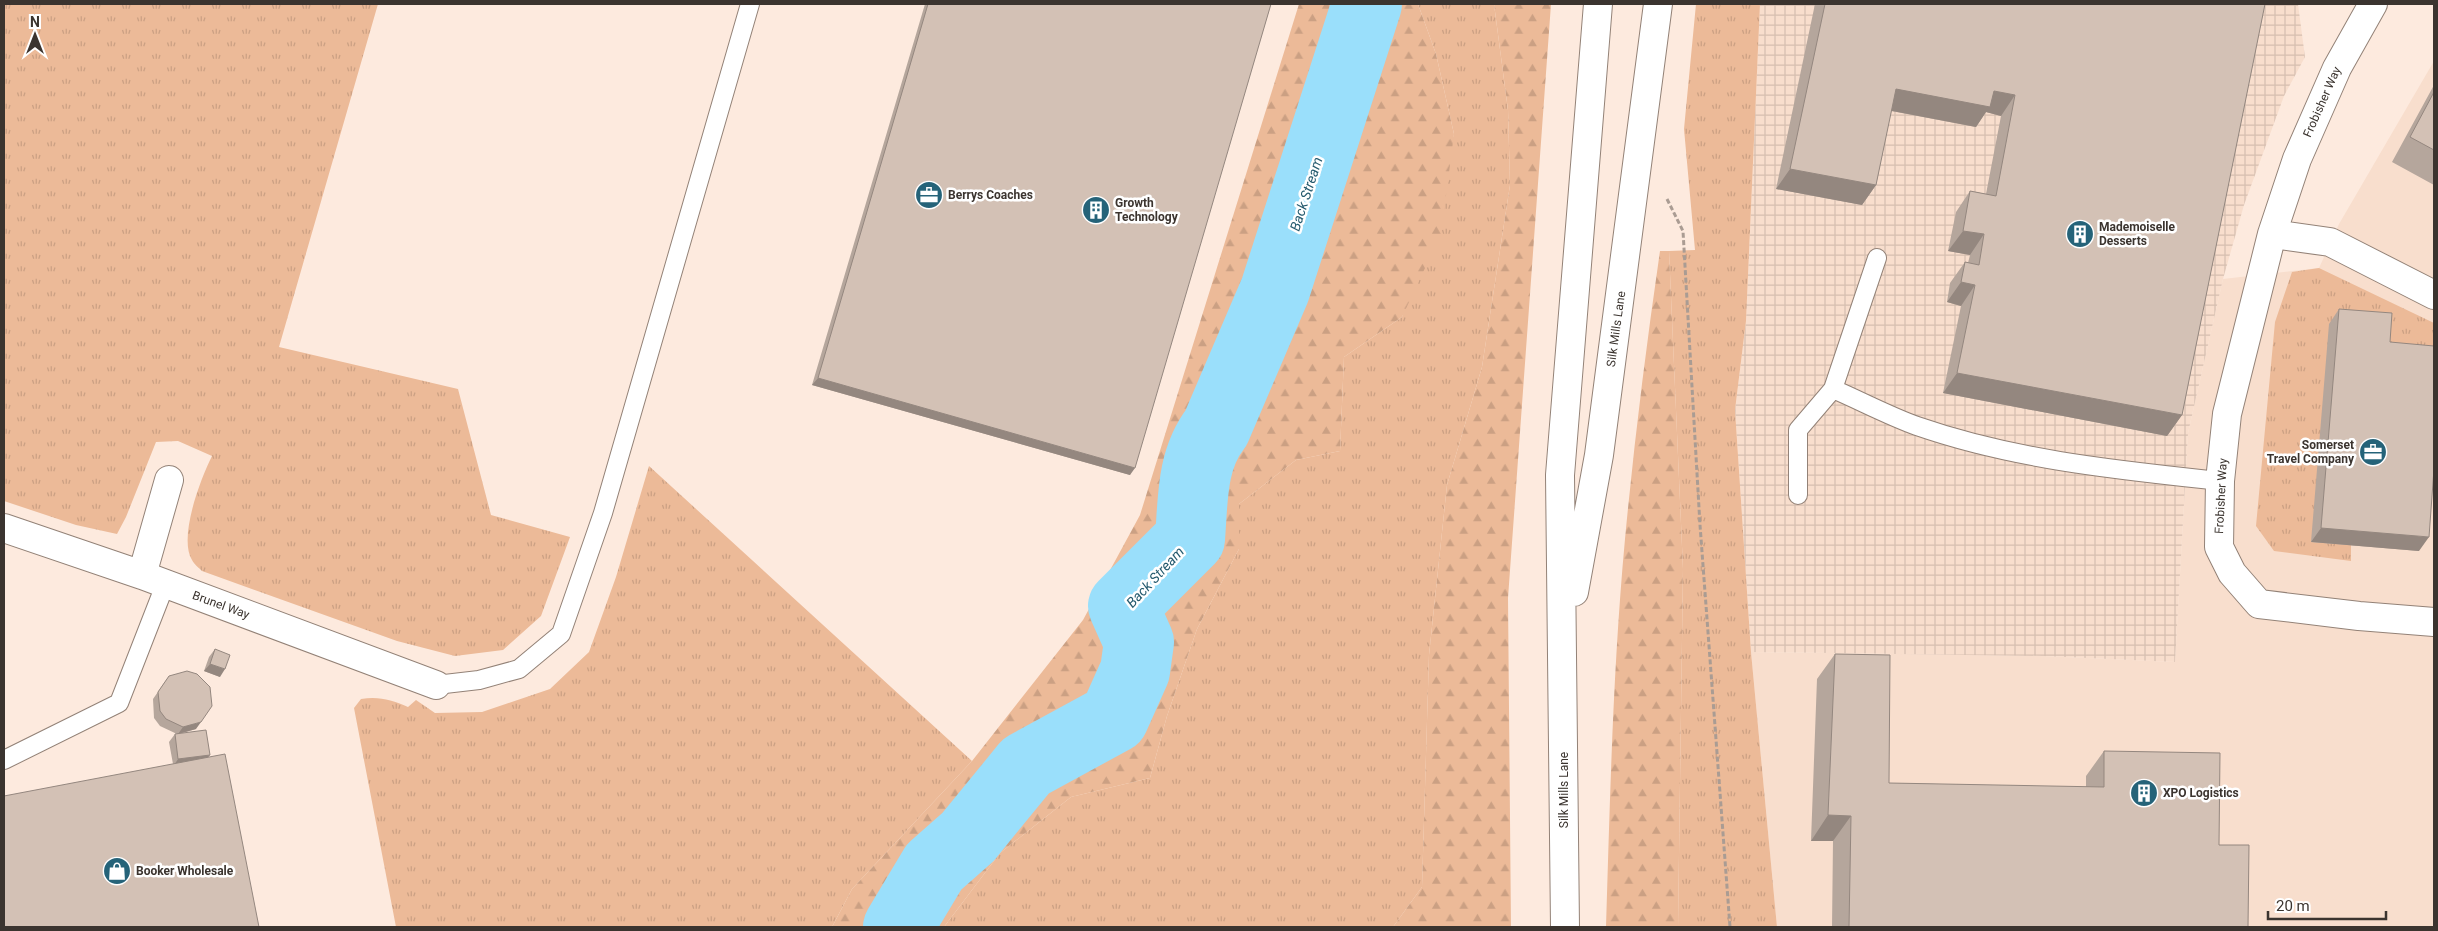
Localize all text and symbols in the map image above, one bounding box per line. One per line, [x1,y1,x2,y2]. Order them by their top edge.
north arrow [10,10,60,60]
text: N [30,14,40,30]
street label: Frobisher Way [2300,64,2344,139]
water label: Back Stream [1287,155,1325,233]
office icon: Berrys Coaches [914,180,944,210]
place label: Berrys Coaches [948,188,1033,202]
building icon: Growth Technology [1081,195,1111,225]
place label: Growth Technology [1115,196,1179,224]
building icon: Mademoiselle Desserts [2065,219,2095,249]
place label: Mademoiselle Desserts [2099,220,2176,248]
street label: Silk Mills Lane [1604,290,1628,368]
office icon: Somerset Travel Company [2358,437,2388,467]
place label: Somerset Travel Company [2267,438,2355,466]
street label: Frobisher Way [2212,458,2230,534]
water label: Back Stream [1123,543,1187,611]
street label: Brunel Way [191,588,252,622]
street label: Silk Mills Lane [1557,752,1571,828]
building icon: XPO Logistics [2129,778,2159,808]
place label: XPO Logistics [2163,786,2239,800]
shop icon: Booker Wholesale [102,856,132,886]
place label: Booker Wholesale [136,864,234,878]
scale bar [2268,888,2386,920]
text: 20 m [2276,897,2310,915]

